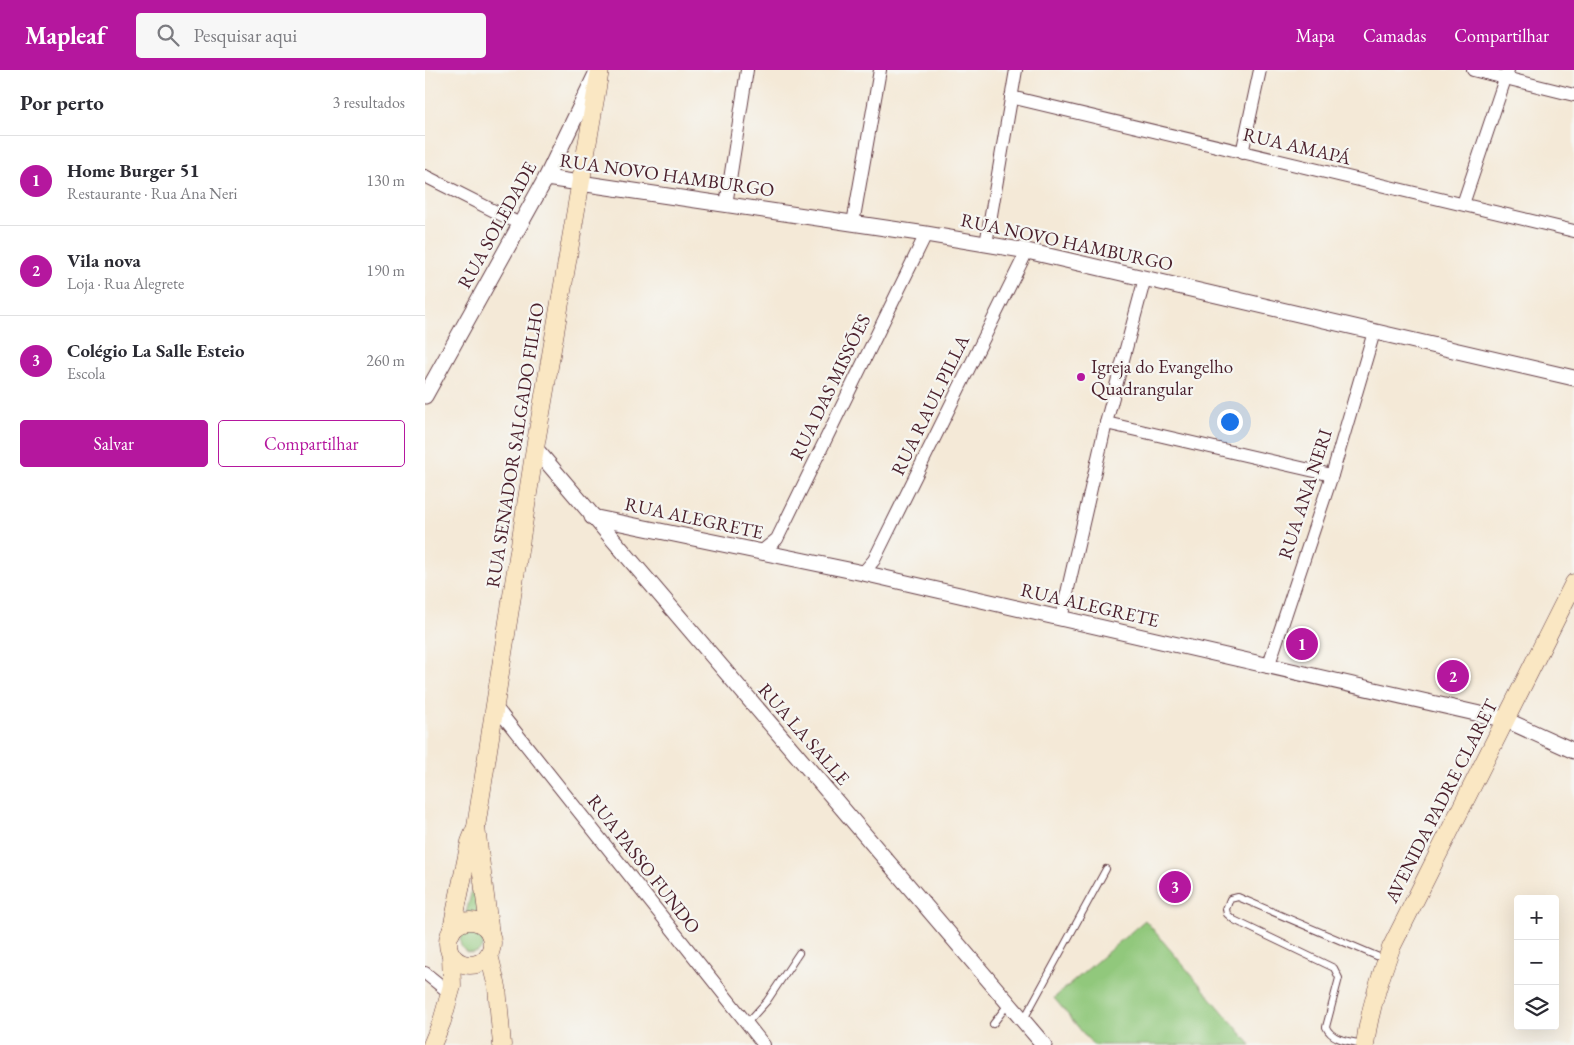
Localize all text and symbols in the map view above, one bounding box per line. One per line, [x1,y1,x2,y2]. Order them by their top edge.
search box [136,13,486,58]
text: Mapleaf [25,20,106,51]
icon: search [154,21,182,49]
text: Pesquisar aqui [194,23,297,48]
text: Mapa [1296,24,1335,47]
text: Camadas [1363,24,1426,47]
text: Compartilhar [1454,24,1549,47]
text: Por perto [20,89,104,116]
text: 3 resultados [333,92,405,113]
street label: RUA AMAPÁ [1241,121,1354,171]
street label: RUA NOVO HAMBURGO [558,148,776,202]
street label: RUA SOLEDADE [452,157,542,293]
text: Home Burger 51 [67,158,200,183]
text: 1 [32,170,40,191]
text: 130 m [366,170,405,191]
text: Restaurante · Rua Ana Neri [67,183,237,204]
street label: RUA NOVO HAMBURGO [959,207,1175,277]
text: Vila nova [67,248,141,273]
text: 2 [32,260,40,281]
text: 190 m [366,260,405,281]
text: Loja · Rua Alegrete [67,273,184,294]
street label: RUA SENADOR SALGADO FILHO [480,301,550,589]
street label: RUA DAS MISSÕES [784,310,876,464]
street label: RUA RAUL PILLA [885,330,975,479]
text: Colégio La Salle Esteio [67,338,245,363]
text: 3 [32,350,40,371]
text: 260 m [366,350,405,371]
place label: Igreja do Evangelho Quadrangular [1091,354,1233,401]
text: Escola [67,363,105,384]
marker: Igreja do Evangelho Quadrangular [1075,371,1087,383]
your location [1217,409,1243,435]
button: Salvar [20,420,208,467]
button: Compartilhar [218,420,405,467]
street label: RUA ANA NERI [1272,425,1338,562]
street label: RUA ALEGRETE [622,491,766,545]
street label: RUA ALEGRETE [1018,577,1162,633]
pin: 1 [1286,625,1318,663]
pin: 2 [1437,657,1469,695]
street label: RUA LA SALLE [753,678,855,791]
street label: AVENIDA PADRE CLARET [1378,695,1503,908]
street label: RUA PASSO FUNDO [582,789,706,939]
pin: 3 [1159,868,1191,906]
map controls [1514,895,1559,1030]
button: + [1514,895,1559,940]
button: − [1514,940,1559,985]
button: layers [1514,985,1559,1030]

